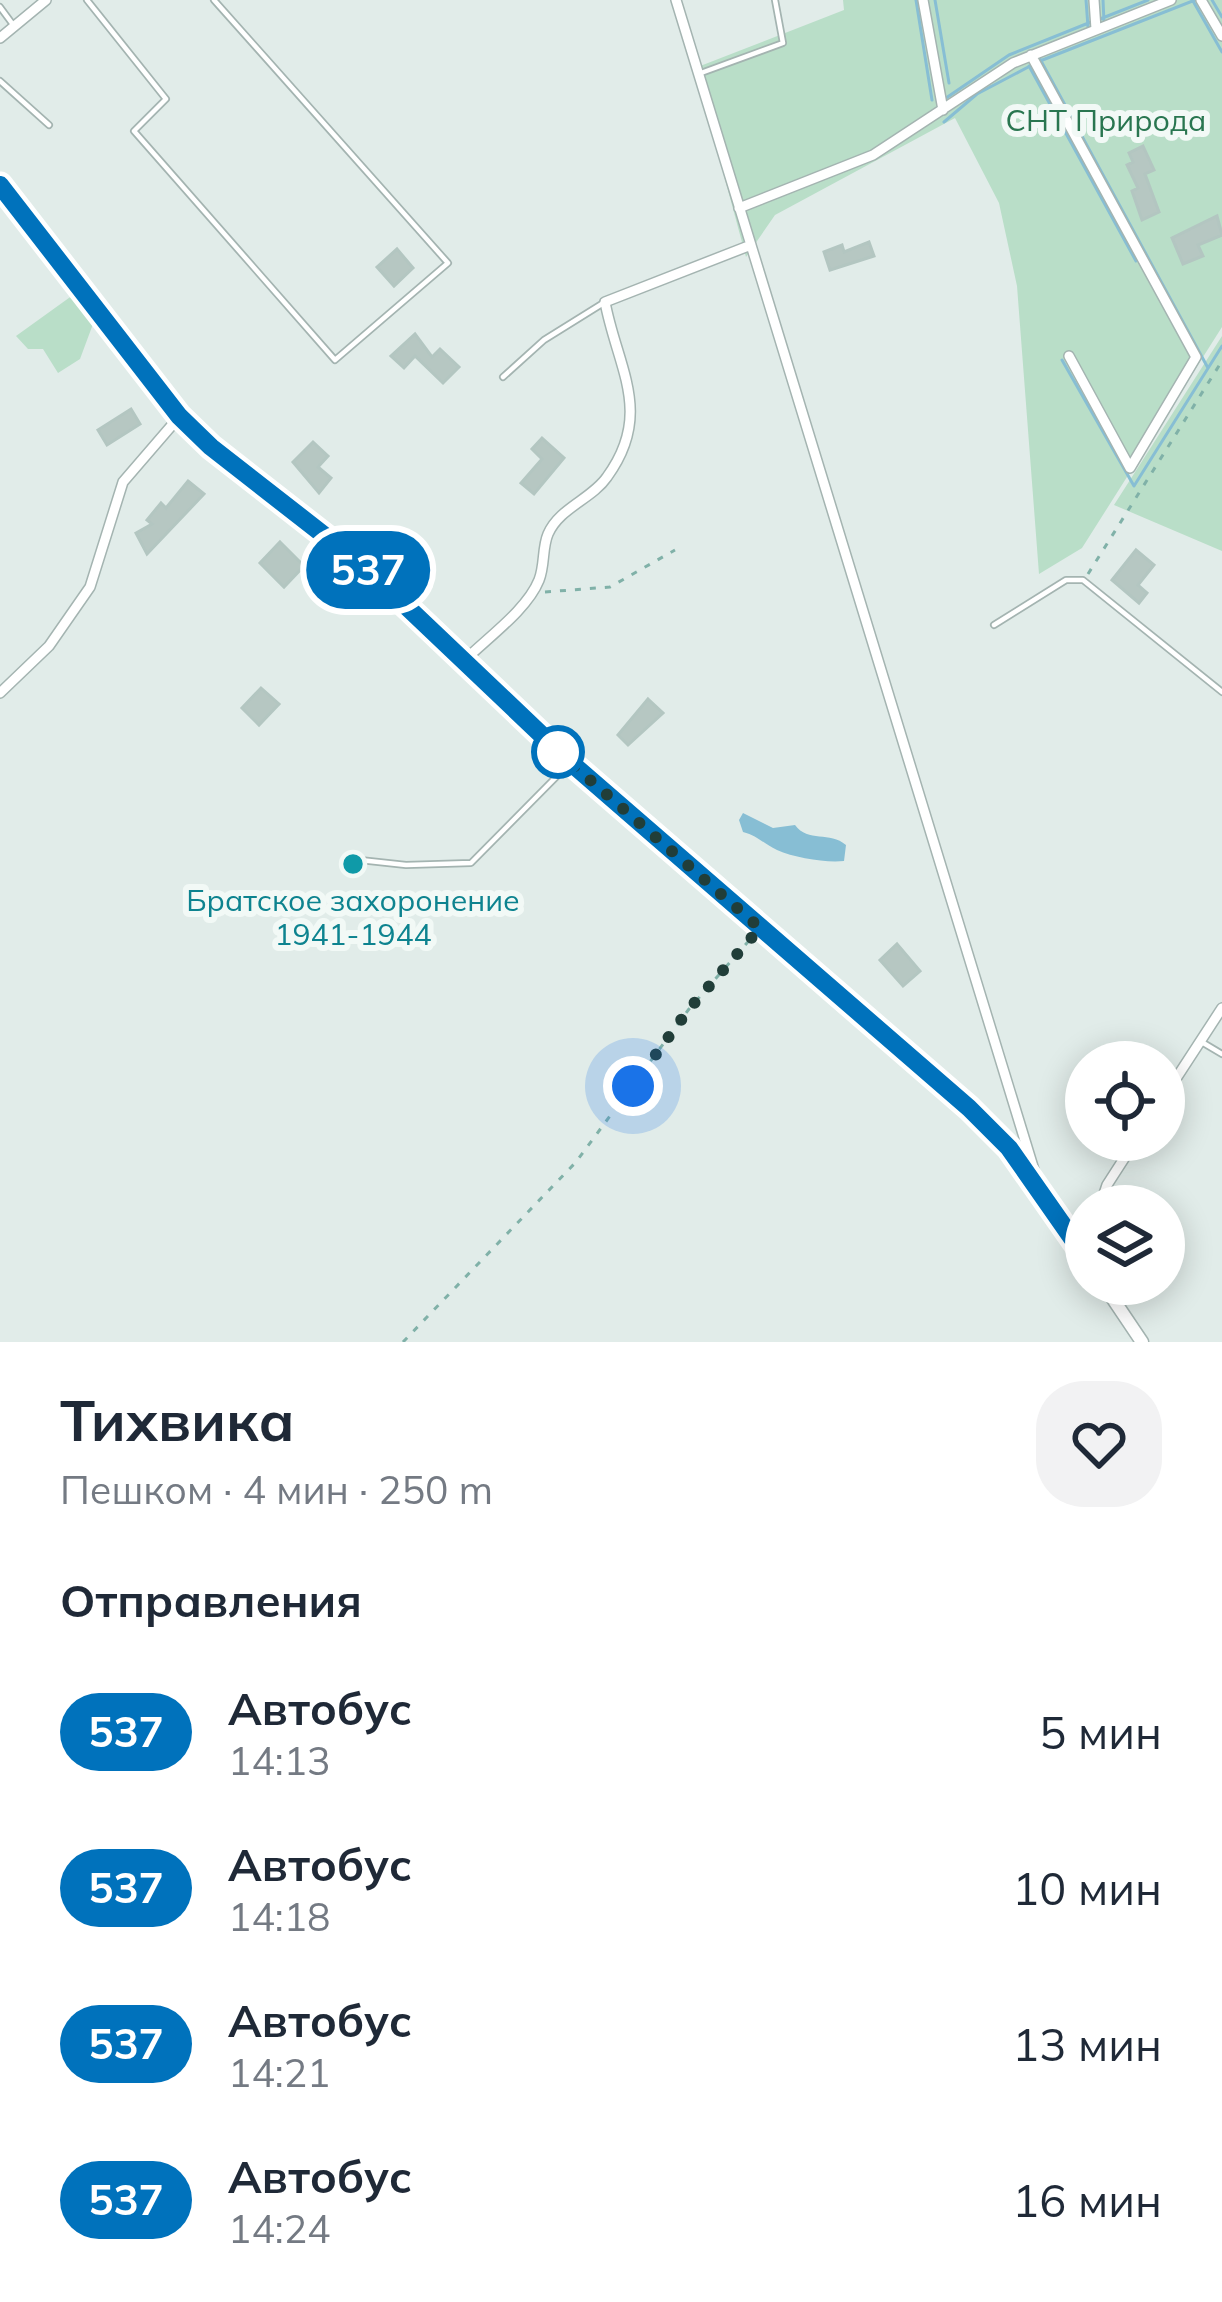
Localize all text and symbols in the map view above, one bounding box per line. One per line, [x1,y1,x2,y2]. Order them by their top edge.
park label: СНТ Природа [1006,101,1206,139]
line badge: 537 [299,531,437,609]
text: 537 [330,543,406,596]
unlabelled marker [533,727,583,777]
marker: Братское захоронение 1941-1944 [340,851,366,877]
place label: Братское захоронение 1941-1944 [186,881,520,953]
map controls [1065,1041,1185,1305]
button: locate [1065,1041,1185,1161]
your location [603,1056,663,1116]
button: layers [1065,1185,1185,1305]
button: heart [1036,1381,1162,1507]
text: Тихвика [60,1384,295,1455]
text: Пешком · 4 мин · 250 m [60,1465,493,1514]
text: Отправления [60,1572,362,1628]
text: Автобус [228,1680,412,1736]
text: 5 мин [1039,1704,1162,1760]
text: 537 [88,1705,164,1758]
text: 14:13 [228,1736,331,1785]
text: Автобус [228,1836,412,1892]
text: 10 мин [1012,1860,1162,1916]
text: 537 [88,1861,164,1914]
text: 14:18 [228,1892,331,1941]
text: Автобус [228,1992,412,2048]
text: 13 мин [1012,2016,1162,2072]
text: 537 [88,2017,164,2070]
text: 14:21 [228,2048,331,2097]
text: Автобус [228,2148,412,2204]
text: 16 мин [1012,2172,1162,2228]
text: 537 [88,2173,164,2226]
text: 14:24 [228,2204,331,2253]

